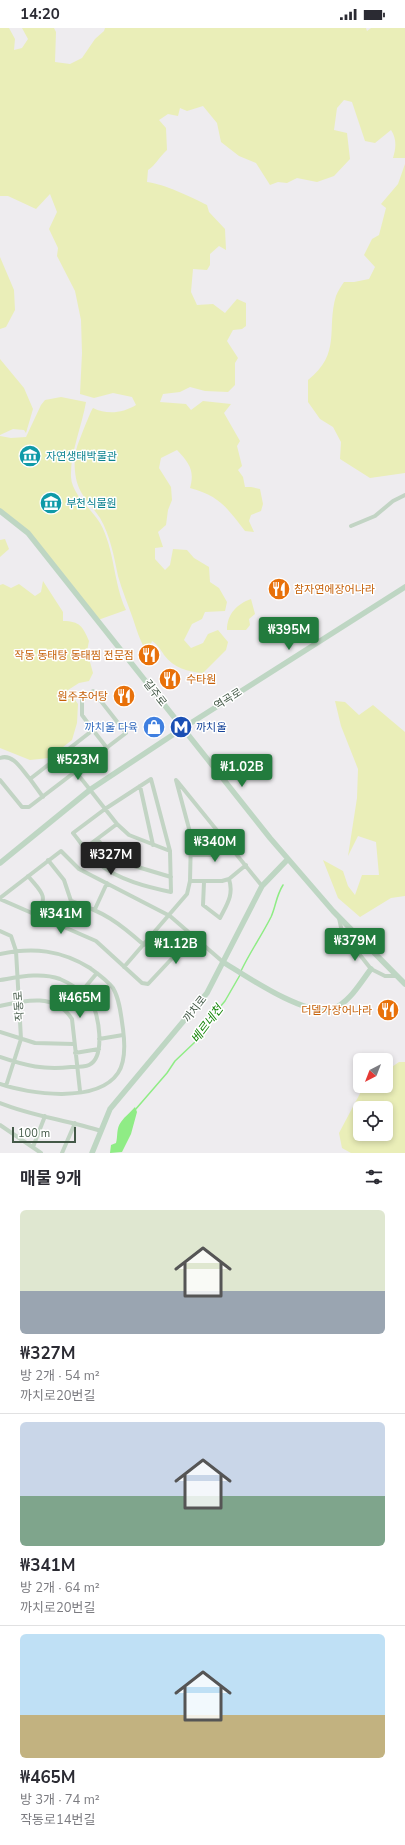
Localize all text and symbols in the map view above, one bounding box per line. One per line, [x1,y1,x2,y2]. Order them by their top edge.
text: 14:20 [20,4,60,24]
museum icon: 자연생태박물관 [17,443,43,469]
place label: 자연생태박물관 [46,449,117,464]
museum icon: 부천식물원 [38,490,64,516]
place label: 부천식물원 [66,496,117,511]
restaurant icon: 참자연에장어나라 [266,576,292,602]
place label: 참자연에장어나라 [294,582,375,597]
pin: ₩395M [261,617,317,651]
text: ₩395M [268,621,310,639]
restaurant icon: 작동 동태탕 동태찜 전문점 [136,642,162,668]
place label: 작동 동태탕 동태찜 전문점 [14,648,134,663]
restaurant icon: 수타원 [157,666,183,692]
place label: 수타원 [186,672,216,687]
street label: 길주로 [140,676,170,710]
restaurant icon: 원주추어탕 [111,683,137,709]
street label: 역곡로 [211,685,245,713]
place label: 원주추어탕 [57,689,108,704]
shop icon: 까치울 다육 [141,714,167,740]
metro station icon: 까치울 [168,714,194,740]
place label: 까치울 다육 [85,720,138,735]
place label: 까치울 [196,720,226,735]
pin: ₩523M [50,747,106,781]
text: ₩523M [57,751,99,769]
pin: ₩1.02B [209,754,275,788]
text: ₩1.02B [220,758,264,776]
pin: ₩340M [187,829,243,863]
text: ₩340M [194,833,236,851]
pin: ₩327M [83,842,139,876]
text: ₩327M [90,846,132,864]
pin: ₩341M [33,901,89,935]
text: ₩341M [40,905,82,923]
pin: ₩379M [327,928,383,962]
pin: ₩1.12B [143,931,209,965]
text: ₩379M [334,932,376,950]
text: ₩1.12B [154,935,198,953]
pin: ₩465M [52,985,108,1019]
text: ₩465M [59,989,101,1007]
street label: 작동로 [10,990,28,1022]
street label: 까치로 [180,992,210,1026]
restaurant icon: 더델가장어나라 [375,997,401,1023]
water label: 베르네천 [187,1000,228,1046]
place label: 더델가장어나라 [301,1003,372,1018]
north arrow [353,1053,393,1093]
map controls [353,1053,393,1141]
button: locate [353,1101,393,1141]
scale bar [12,1125,76,1144]
text: 100 m [18,1126,50,1141]
icon: filters [363,1166,385,1188]
text: 매물 9개 [20,1167,82,1190]
icon: home [167,1236,239,1308]
text: ₩327M [20,1342,76,1365]
text: 방 2개 · 54 m² [20,1367,100,1385]
text: 까치로20번길 [20,1387,95,1405]
icon: home [167,1448,239,1520]
text: ₩341M [20,1554,76,1577]
text: 방 2개 · 64 m² [20,1579,100,1597]
text: 까치로20번길 [20,1599,95,1617]
icon: home [167,1660,239,1732]
text: ₩465M [20,1766,76,1789]
text: 방 3개 · 74 m² [20,1791,100,1809]
text: 작동로14번길 [20,1811,95,1829]

